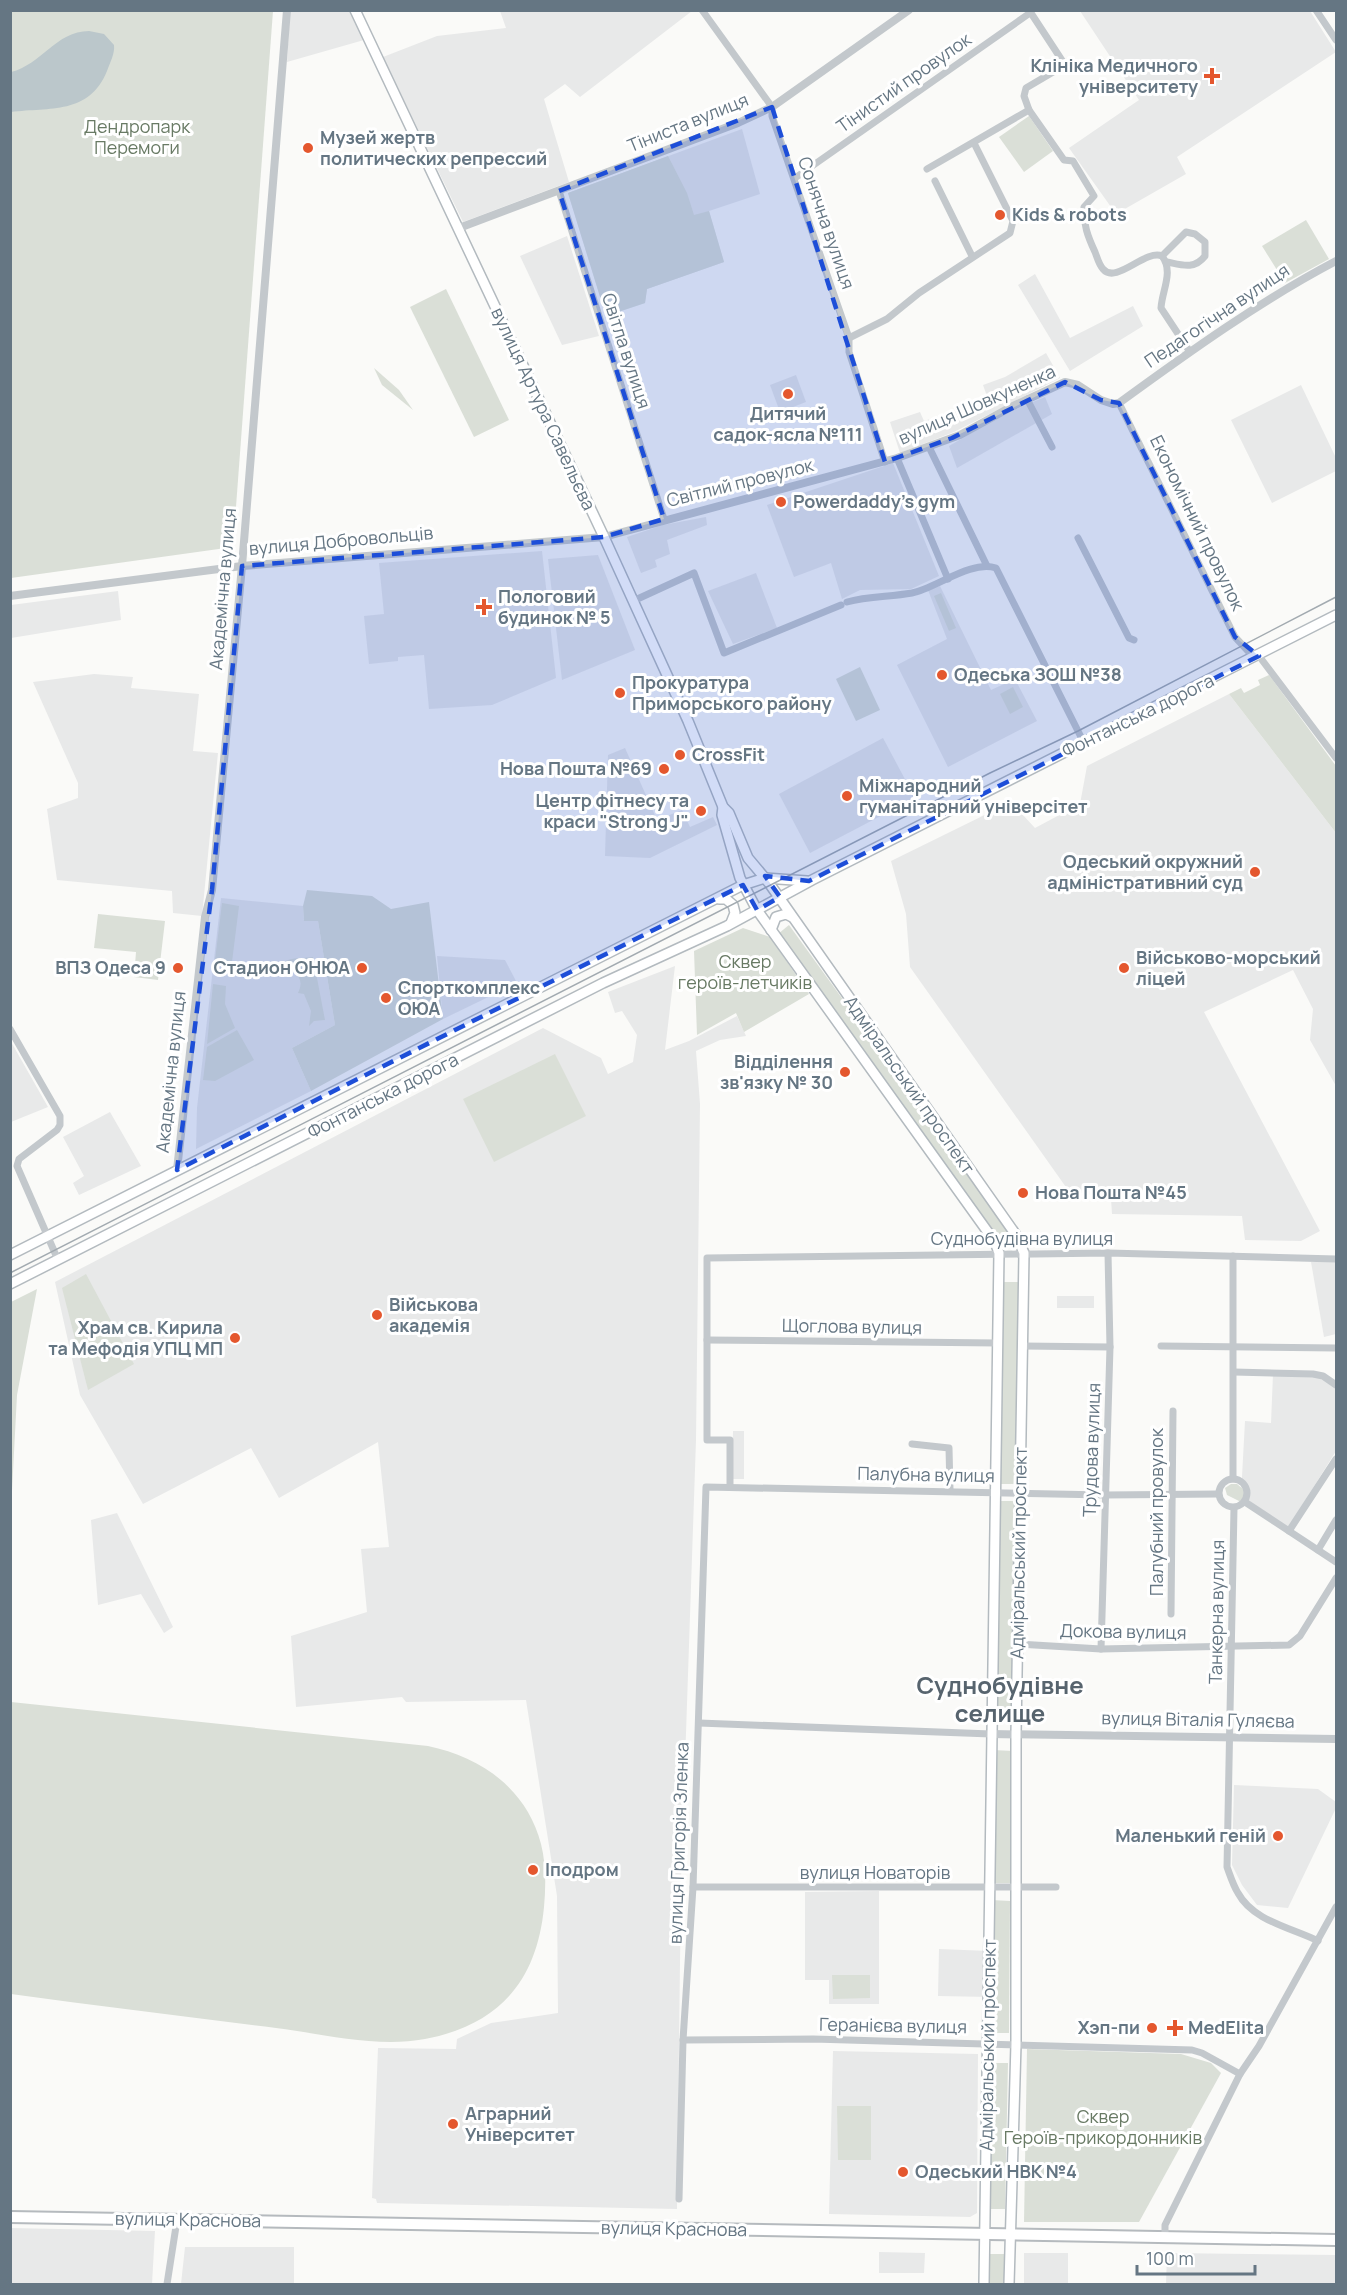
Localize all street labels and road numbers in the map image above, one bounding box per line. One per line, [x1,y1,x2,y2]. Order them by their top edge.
street label: Тінистий провулок [831,26,976,138]
street label: Тіниста вулиця [624,87,752,157]
street label: Сонячна вулиця [793,153,861,292]
street label: Педагогічна вулиця [1139,258,1293,373]
street label: Світла вулиця [597,290,657,411]
street label: вулиця Артура Савельєва [486,303,602,514]
street label: вулиця Шовкуненка [894,359,1059,450]
street label: Економічний провулок [1145,431,1251,615]
street label: Світлий провулок [664,452,817,512]
street label: Академічна вулиця [203,507,241,671]
street label: вулиця Добровольців [248,520,434,560]
street label: Фонтанська дорога [1058,668,1218,762]
street label: Академічна вулиця [150,990,190,1154]
street label: Адміральський проспект [839,991,981,1178]
street label: Фонтанська дорога [303,1047,462,1144]
street label: Суднобудівна вулиця [931,1226,1113,1250]
street label: Щоглова вулиця [782,1313,922,1339]
street label: Трудова вулиця [1077,1382,1105,1518]
street label: Палубний провулок [1144,1427,1168,1596]
street label: Адміральський проспект [1004,1447,1032,1659]
street label: Палубна вулиця [857,1461,995,1487]
street label: Танкерна вулиця [1203,1540,1229,1684]
street label: Докова вулиця [1059,1618,1187,1644]
street label: вулиця Віталія Гуляєва [1101,1705,1295,1733]
street label: вулиця Григорія Зленка [662,1742,694,1944]
street label: вулиця Новаторів [800,1860,951,1884]
street label: Адміральський проспект [973,1939,1001,2151]
street label: Геранієва вулиця [819,2012,967,2038]
street label: вулиця Краснова [115,2206,261,2232]
street label: вулиця Краснова [601,2215,747,2241]

